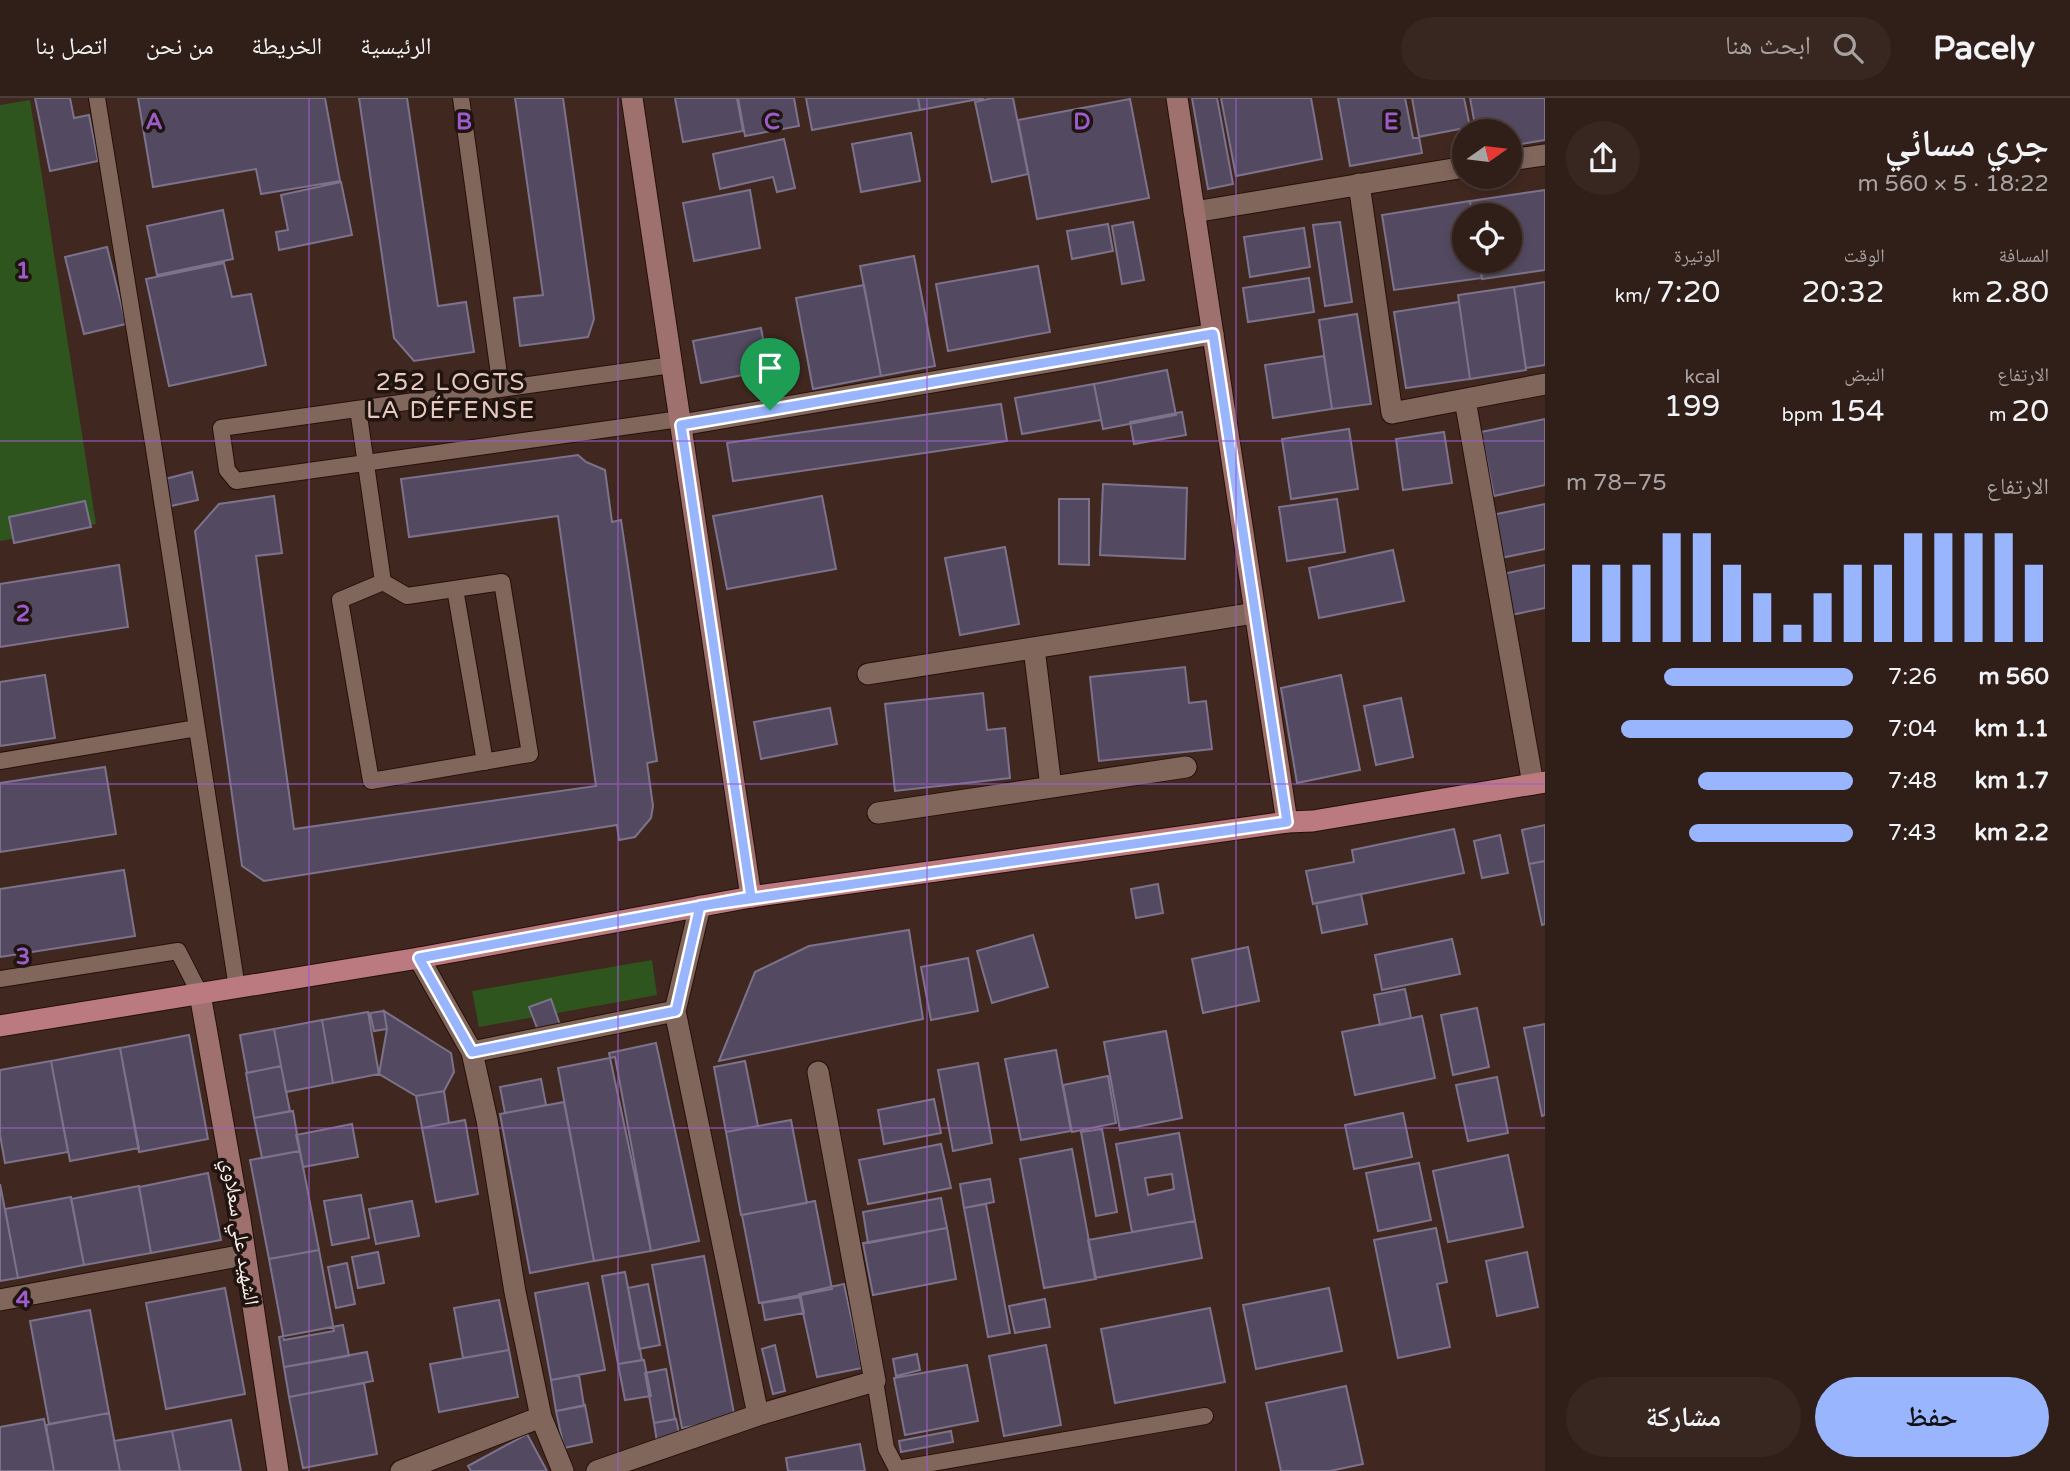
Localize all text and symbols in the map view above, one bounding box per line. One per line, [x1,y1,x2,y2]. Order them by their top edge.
search box [1401,17,1891,80]
icon: search [1829,29,1867,67]
text: Pacely [1933,29,2035,68]
text: ابحث هنا [1725,30,1811,61]
text: اتصل بنا [35,32,108,61]
text: من نحن [146,32,214,61]
text: الخريطة [252,32,322,61]
text: الرئيسية [360,32,431,61]
text: A [145,108,163,136]
text: B [456,108,472,136]
text: C [764,108,780,136]
text: D [1073,108,1091,136]
text: E [1384,108,1398,136]
north arrow [1452,119,1522,189]
map controls [1452,119,1522,273]
button: share [1566,121,1640,195]
text: جري مسائي [1885,121,2049,167]
text: 18:22 · 5 × 560 m [1857,170,2049,198]
button: locate [1452,203,1522,273]
text: الوتيرة [1674,245,1720,267]
text: الوقت [1844,245,1885,267]
text: المسافة [1999,245,2049,267]
text: 1 [16,257,30,285]
text: 7:20 [1656,274,1720,311]
text: 20:32 [1802,274,1885,311]
text: 2.80 [1985,274,2049,311]
text: /km [1615,285,1656,307]
text: km [1952,285,1985,307]
pin [740,338,800,410]
icon: arrive [751,349,789,387]
text: النبض [1844,364,1885,386]
text: الارتفاع [1997,364,2049,386]
text: kcal [1685,366,1720,388]
district label: 252 LOGTS LA DÉFENSE [366,368,536,425]
text: 199 [1664,388,1720,425]
text: 154 [1828,393,1885,430]
text: 20 [2011,393,2049,430]
text: bpm [1782,404,1828,426]
text: m [1989,404,2011,426]
text: 75–78 m [1566,469,1667,497]
text: الارتفاع [1986,473,2049,501]
text: 2 [16,600,30,628]
text: 7:26 [1888,663,1937,691]
text: 560 m [1979,663,2049,691]
text: 7:04 [1888,715,1937,743]
text: 1.1 km [1974,715,2049,743]
text: 7:48 [1888,767,1937,795]
text: 1.7 km [1975,767,2049,795]
text: 7:43 [1888,819,1937,847]
text: 2.2 km [1974,819,2049,847]
text: 3 [16,943,30,971]
street label: الشهيد علي سعلاوي [213,1157,264,1308]
text: 4 [16,1286,31,1314]
button: مشاركة [1566,1377,1801,1457]
button: حفظ [1815,1377,2049,1457]

